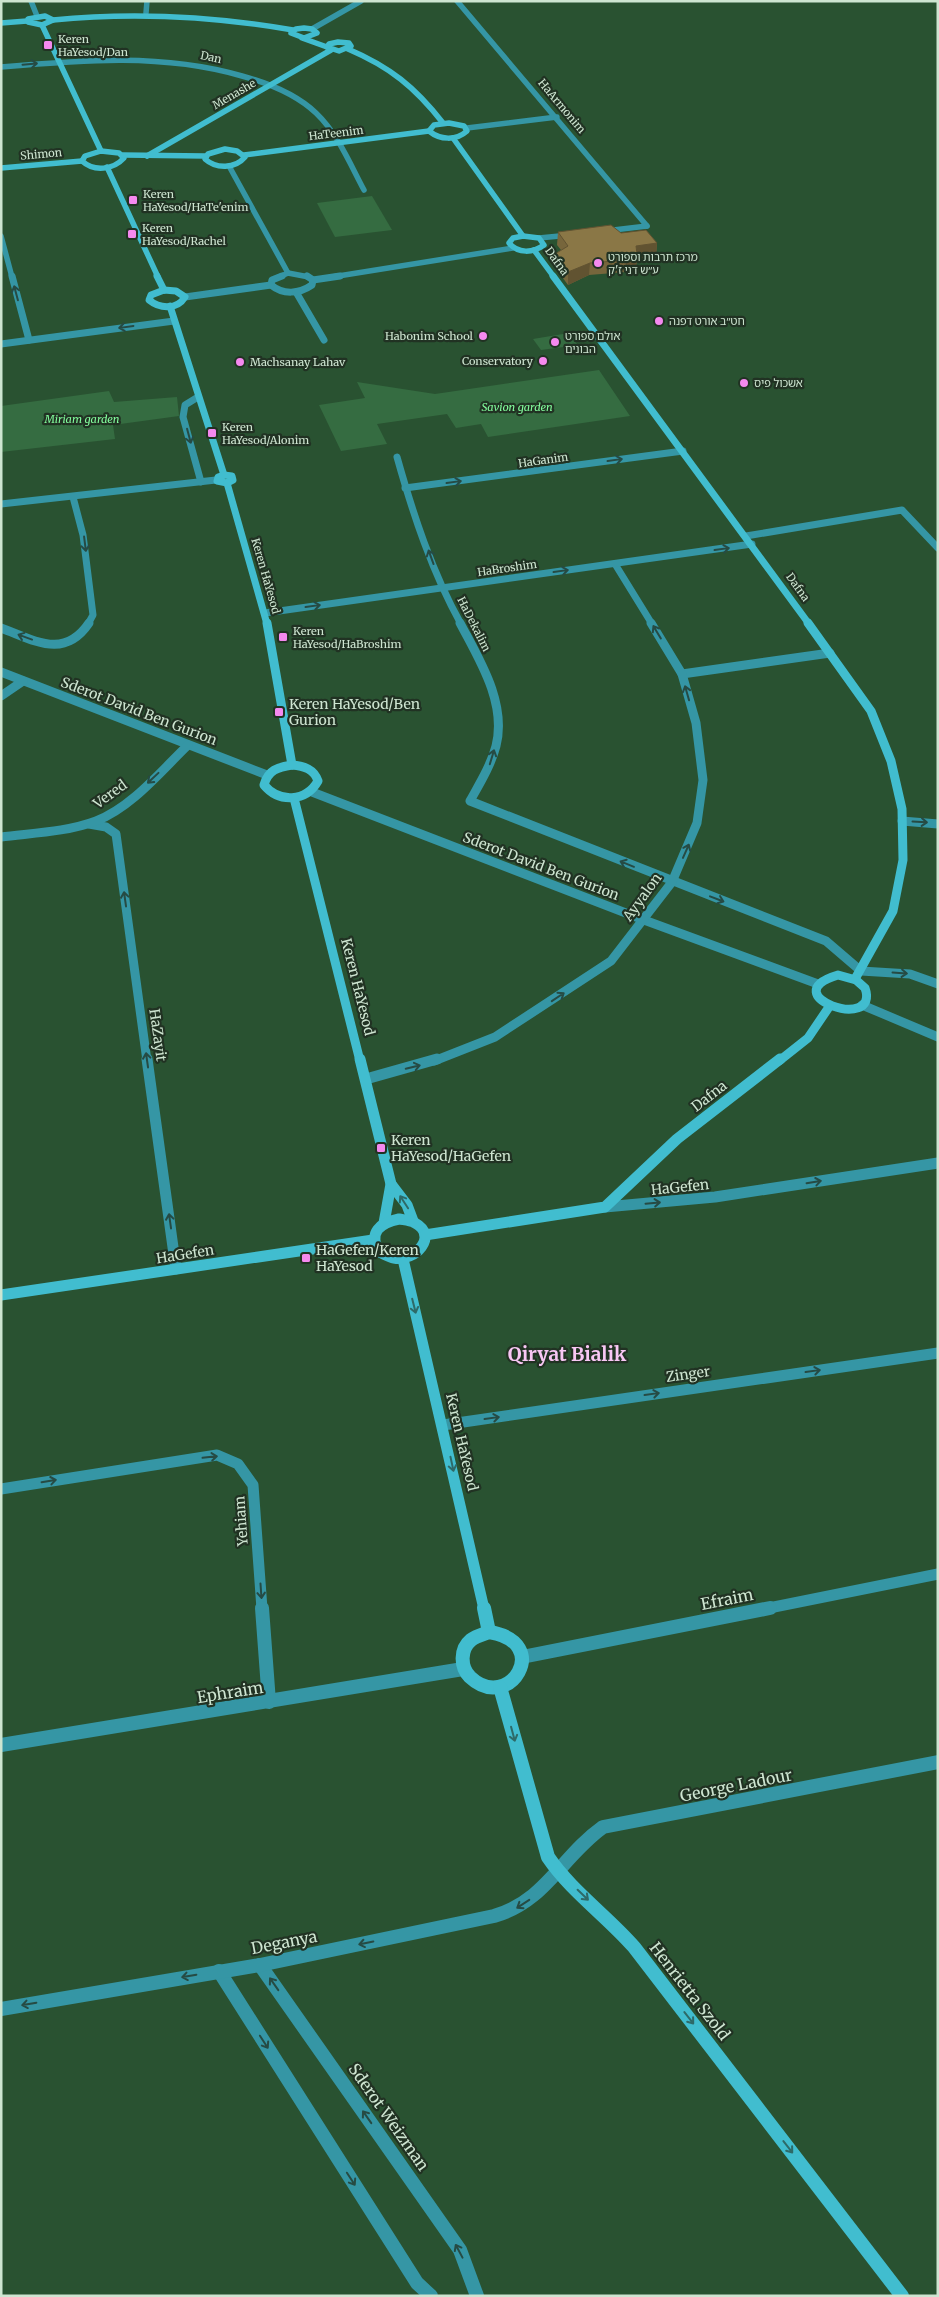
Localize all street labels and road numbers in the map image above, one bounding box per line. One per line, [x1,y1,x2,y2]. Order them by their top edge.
street label: Dan [199,48,224,66]
street label: Menashe [210,76,259,112]
street label: HaArmonim [535,76,589,136]
street label: HaTeenim [308,123,364,143]
street label: Shimon [20,145,63,163]
street label: Dafna [542,244,572,278]
street label: HaGanim [517,450,569,470]
street label: Keren HaYesod [248,536,284,616]
street label: HaBroshim [476,557,538,579]
street label: Dafna [783,570,813,604]
street label: HaDekalim [454,594,494,654]
street label: Sderot David Ben Gurion [58,673,220,749]
street label: Vered [89,775,131,813]
street label: Sderot David Ben Gurion [460,828,622,904]
street label: Ayyalon [618,870,665,925]
street label: Keren HaYesod [337,936,379,1038]
street label: HaZayit [145,1007,171,1063]
street label: Dafna [688,1076,731,1116]
street label: HaGefen [650,1175,710,1199]
street label: HaGefen [155,1241,215,1267]
street label: Zinger [665,1362,711,1386]
street label: Keren HaYesod [442,1391,482,1493]
street label: Yehiam [230,1495,252,1548]
street label: Efraim [699,1584,755,1614]
street label: Ephraim [195,1677,265,1707]
street label: George Ladour [678,1764,794,1806]
street label: Deganya [249,1926,319,1958]
street label: Henrietta Szold [646,1938,735,2044]
street label: Sderot Weizman [345,2059,434,2175]

